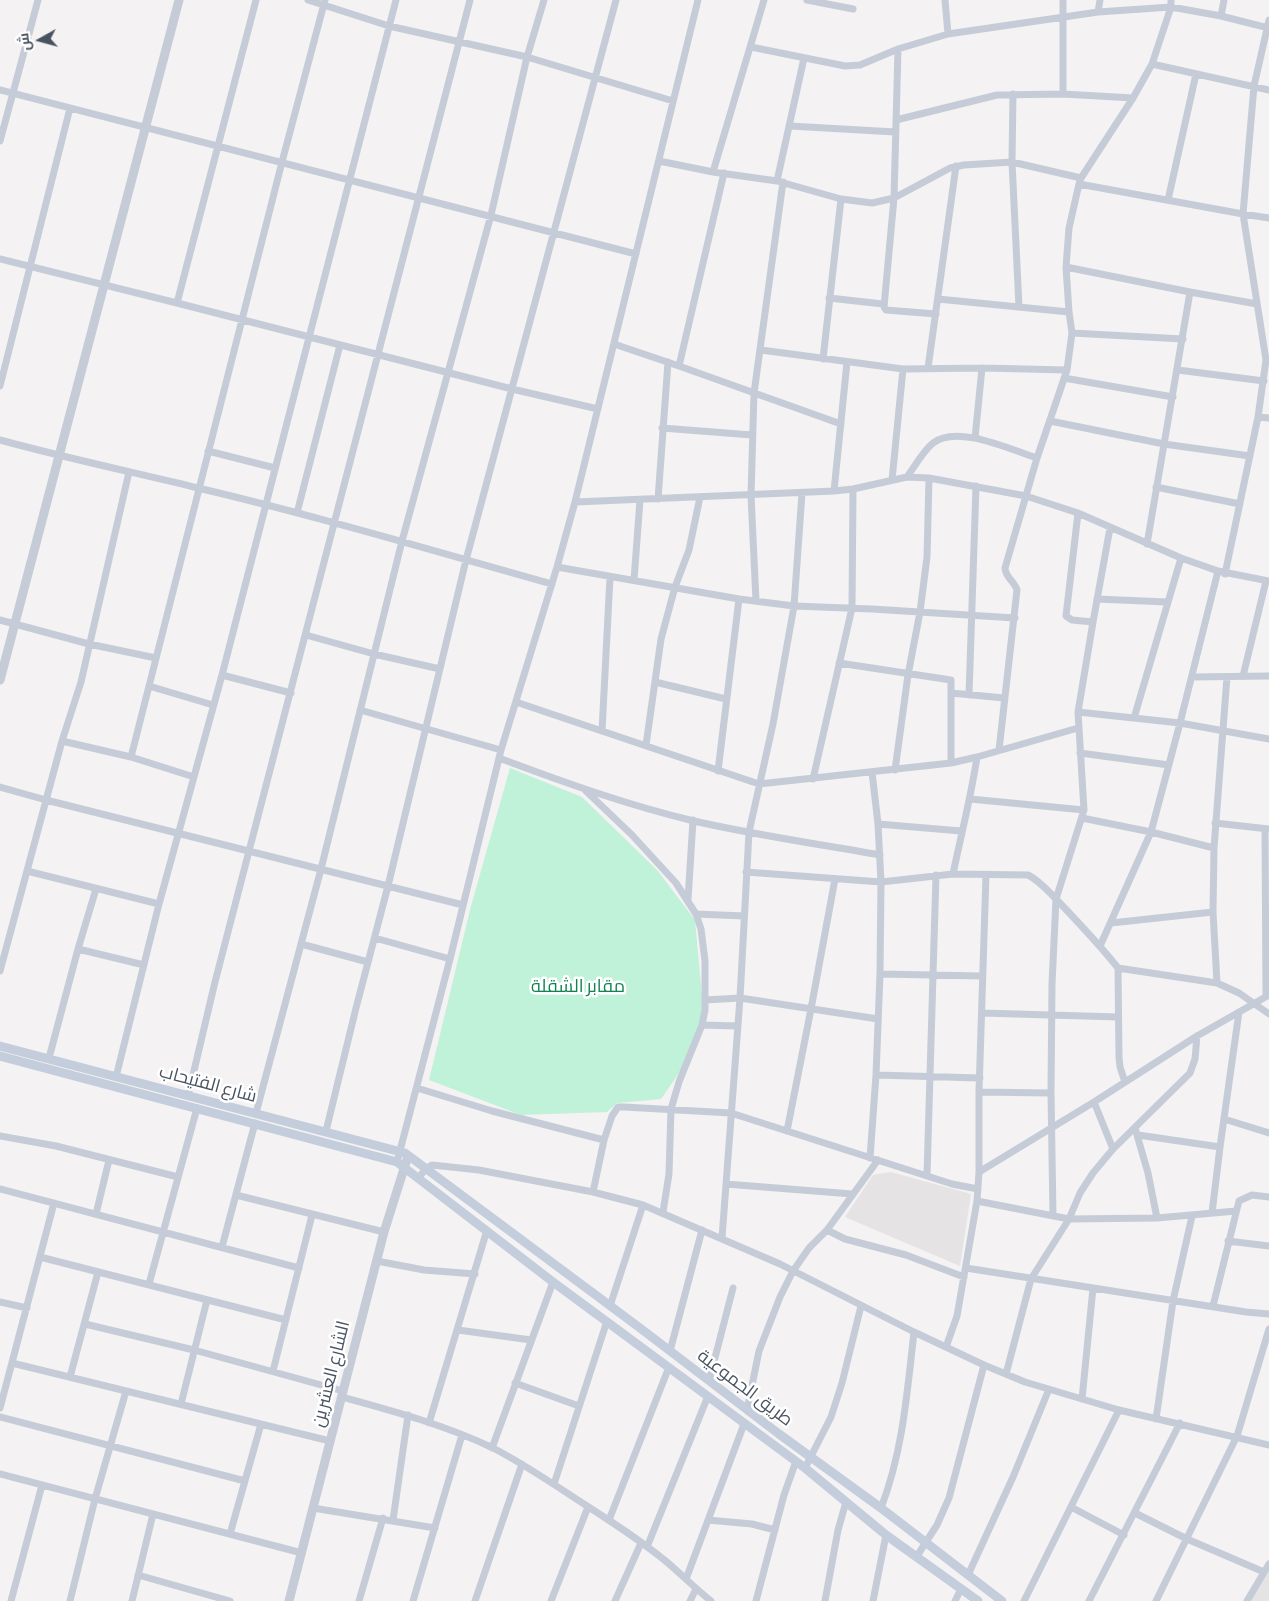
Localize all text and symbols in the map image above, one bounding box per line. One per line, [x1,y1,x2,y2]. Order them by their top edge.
north arrow [15,15,65,65]
text: ش [17,32,33,52]
park label: مقابر الشقلة [531,976,625,998]
street label: شارع الفتيحاب [157,1061,259,1107]
street label: الشارع العشرين [307,1319,355,1429]
street label: طريق الجموعية [693,1345,797,1431]

